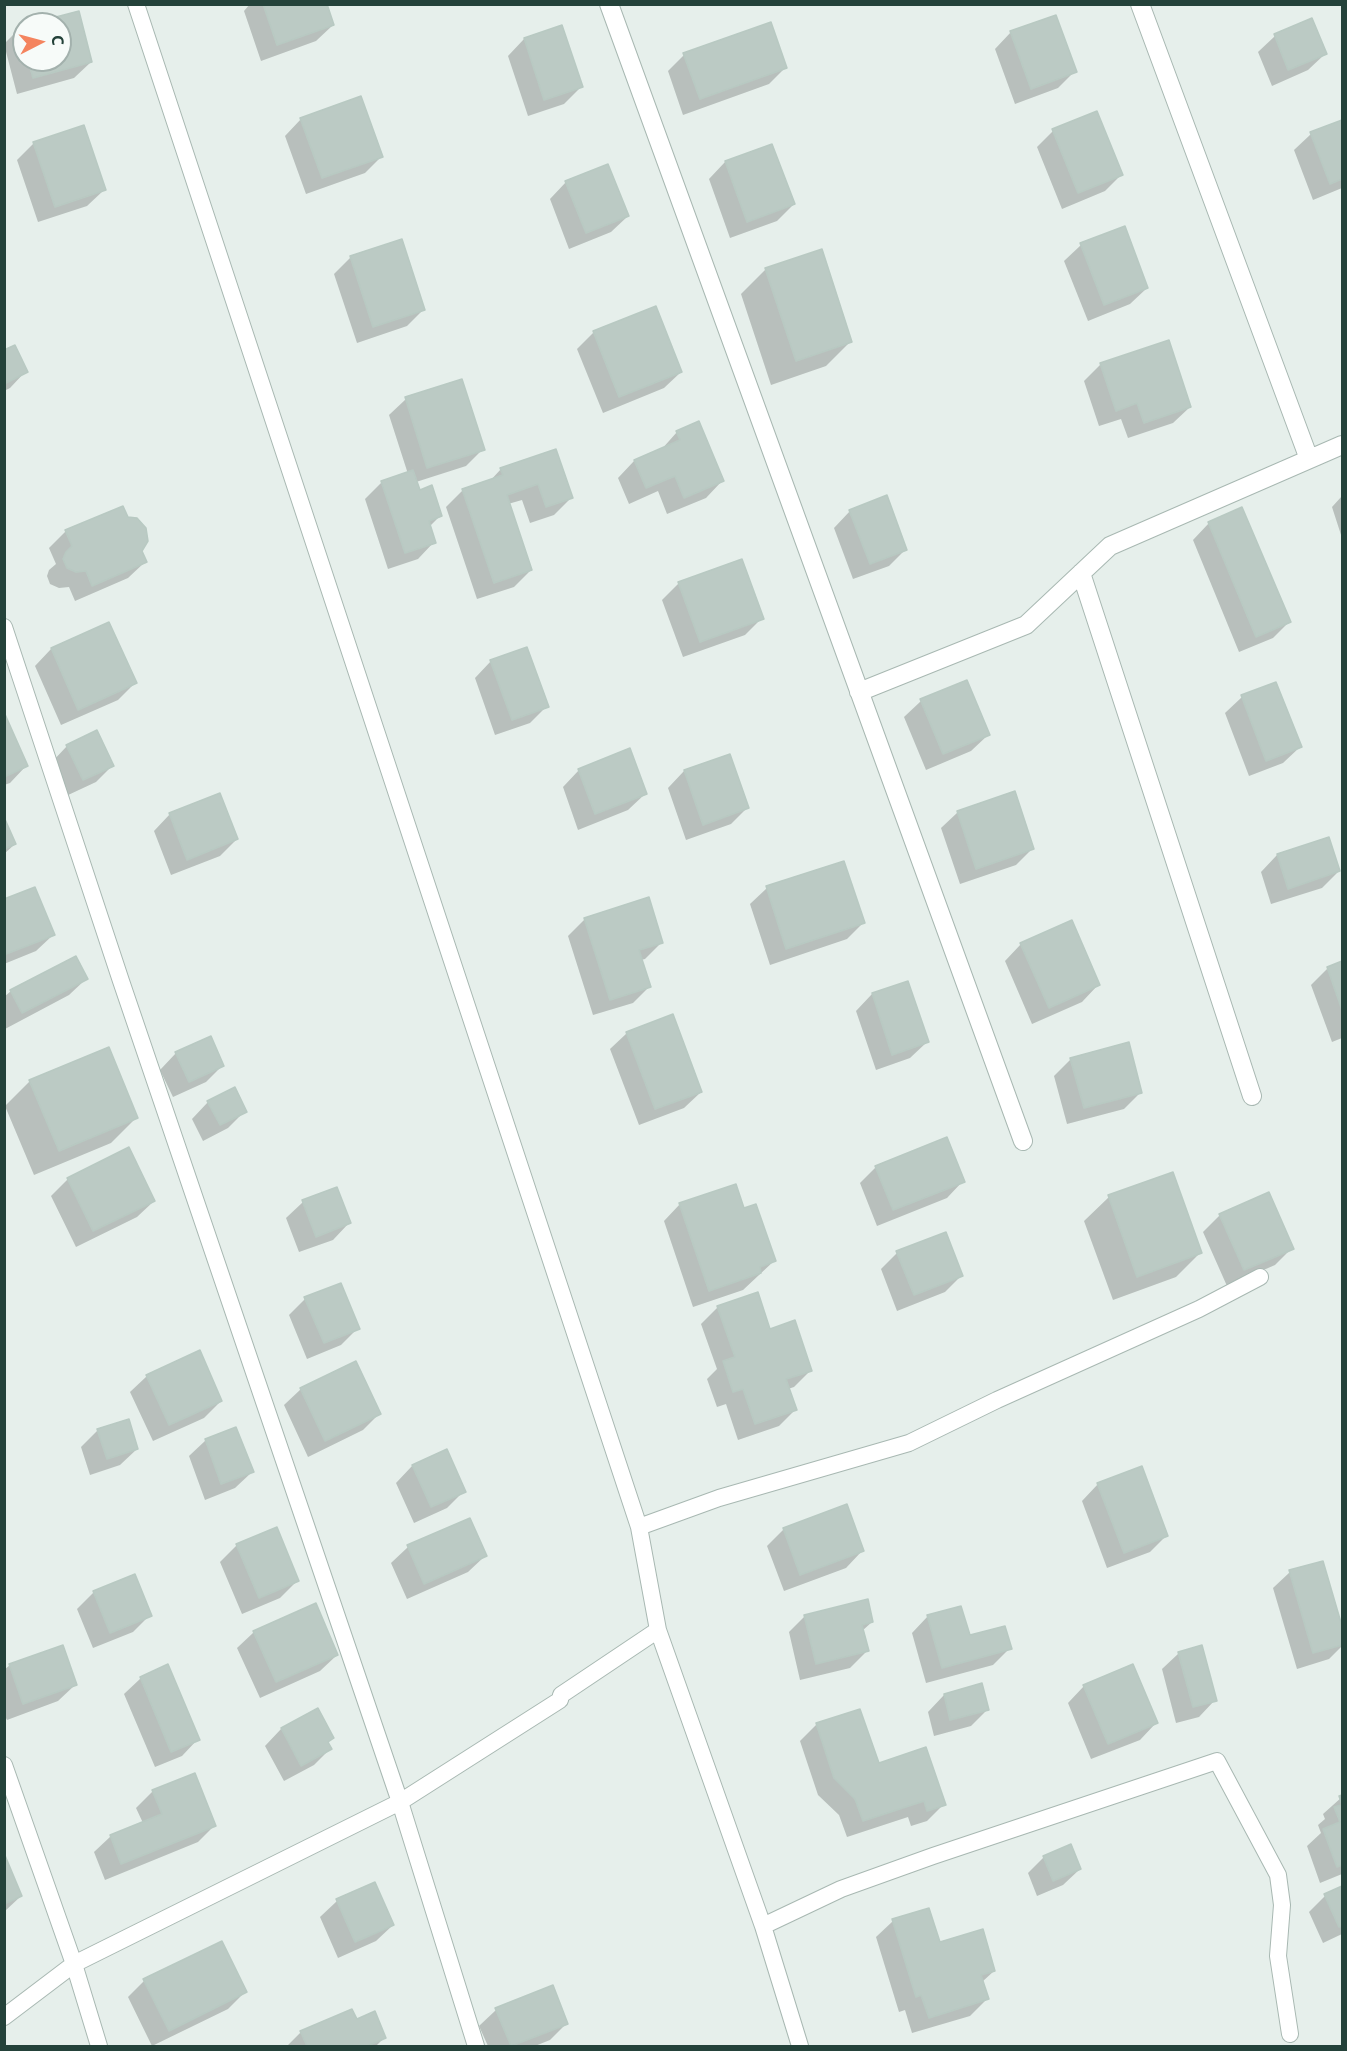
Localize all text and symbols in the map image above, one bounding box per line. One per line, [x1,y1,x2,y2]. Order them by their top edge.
north arrow [12,12,72,72]
text: С [46,34,69,47]

